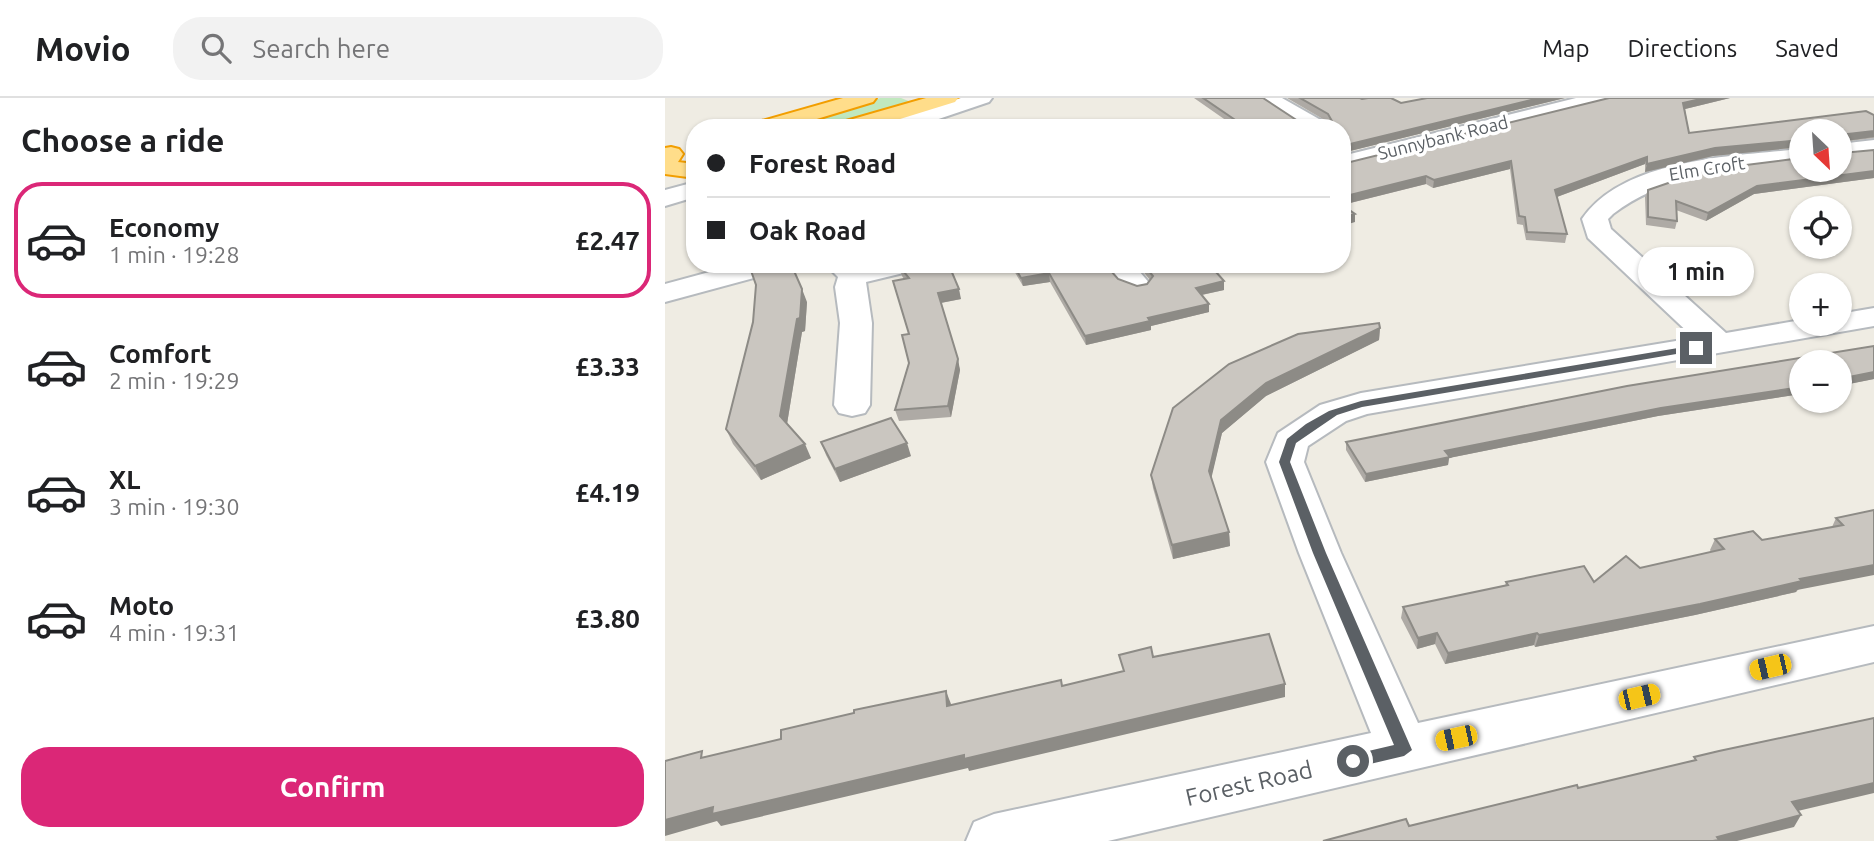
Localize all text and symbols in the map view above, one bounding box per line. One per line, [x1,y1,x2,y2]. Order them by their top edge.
search box [173,17,663,80]
icon: search [197,29,235,67]
text: Movio [35,30,131,67]
text: Search here [253,34,390,63]
text: Map [1542,35,1589,62]
text: Directions [1627,35,1737,62]
text: Saved [1775,35,1839,62]
street label: Sunnybank Road [1376,111,1510,163]
north arrow [1789,119,1851,182]
map controls [1789,119,1852,413]
text: Choose a ride [21,122,224,158]
text: Forest Road [749,149,896,178]
street label: Elm Croft [1667,152,1746,184]
button: locate [1789,196,1852,259]
icon: car [25,209,88,272]
text: Economy [109,213,219,242]
text: Oak Road [749,216,866,245]
text: £2.47 [575,226,640,255]
text: 1 min · 19:28 [109,242,240,267]
callout: 1 min [1638,246,1754,296]
text: 1 min [1667,259,1725,284]
button: + [1789,273,1852,336]
route end [1680,332,1712,364]
icon: car [25,335,88,398]
text: Comfort [109,339,212,368]
button: − [1789,350,1852,413]
text: £3.33 [575,352,640,381]
text: 2 min · 19:29 [109,368,240,393]
icon: car [25,461,88,524]
text: XL [109,465,140,494]
text: £4.19 [575,478,640,507]
text: 3 min · 19:30 [109,494,240,519]
icon: car [25,587,88,650]
text: Moto [109,591,174,620]
text: £3.80 [575,604,640,633]
text: 4 min · 19:31 [109,620,240,645]
car [1748,652,1793,682]
car [1617,682,1662,712]
car [1434,723,1479,753]
route start [1337,745,1369,777]
button: Confirm [21,747,644,827]
street label: Forest Road [1183,756,1315,811]

